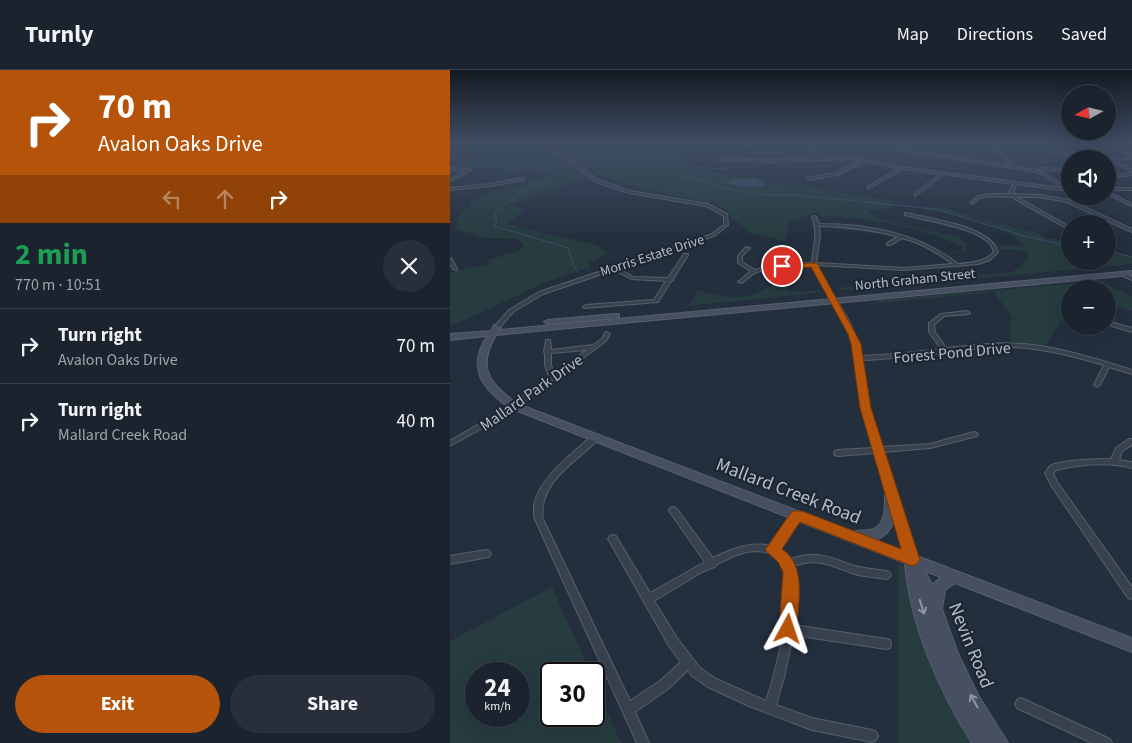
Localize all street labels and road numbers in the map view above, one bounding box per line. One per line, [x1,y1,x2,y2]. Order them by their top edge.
street label: Morris Estate Drive [598,230,707,282]
street label: North Graham Street [854,264,977,296]
street label: Forest Pond Drive [893,337,1012,369]
street label: Mallard Park Drive [476,349,588,437]
street label: Mallard Creek Road [712,451,865,532]
street label: Nevin Road [941,599,1000,693]

